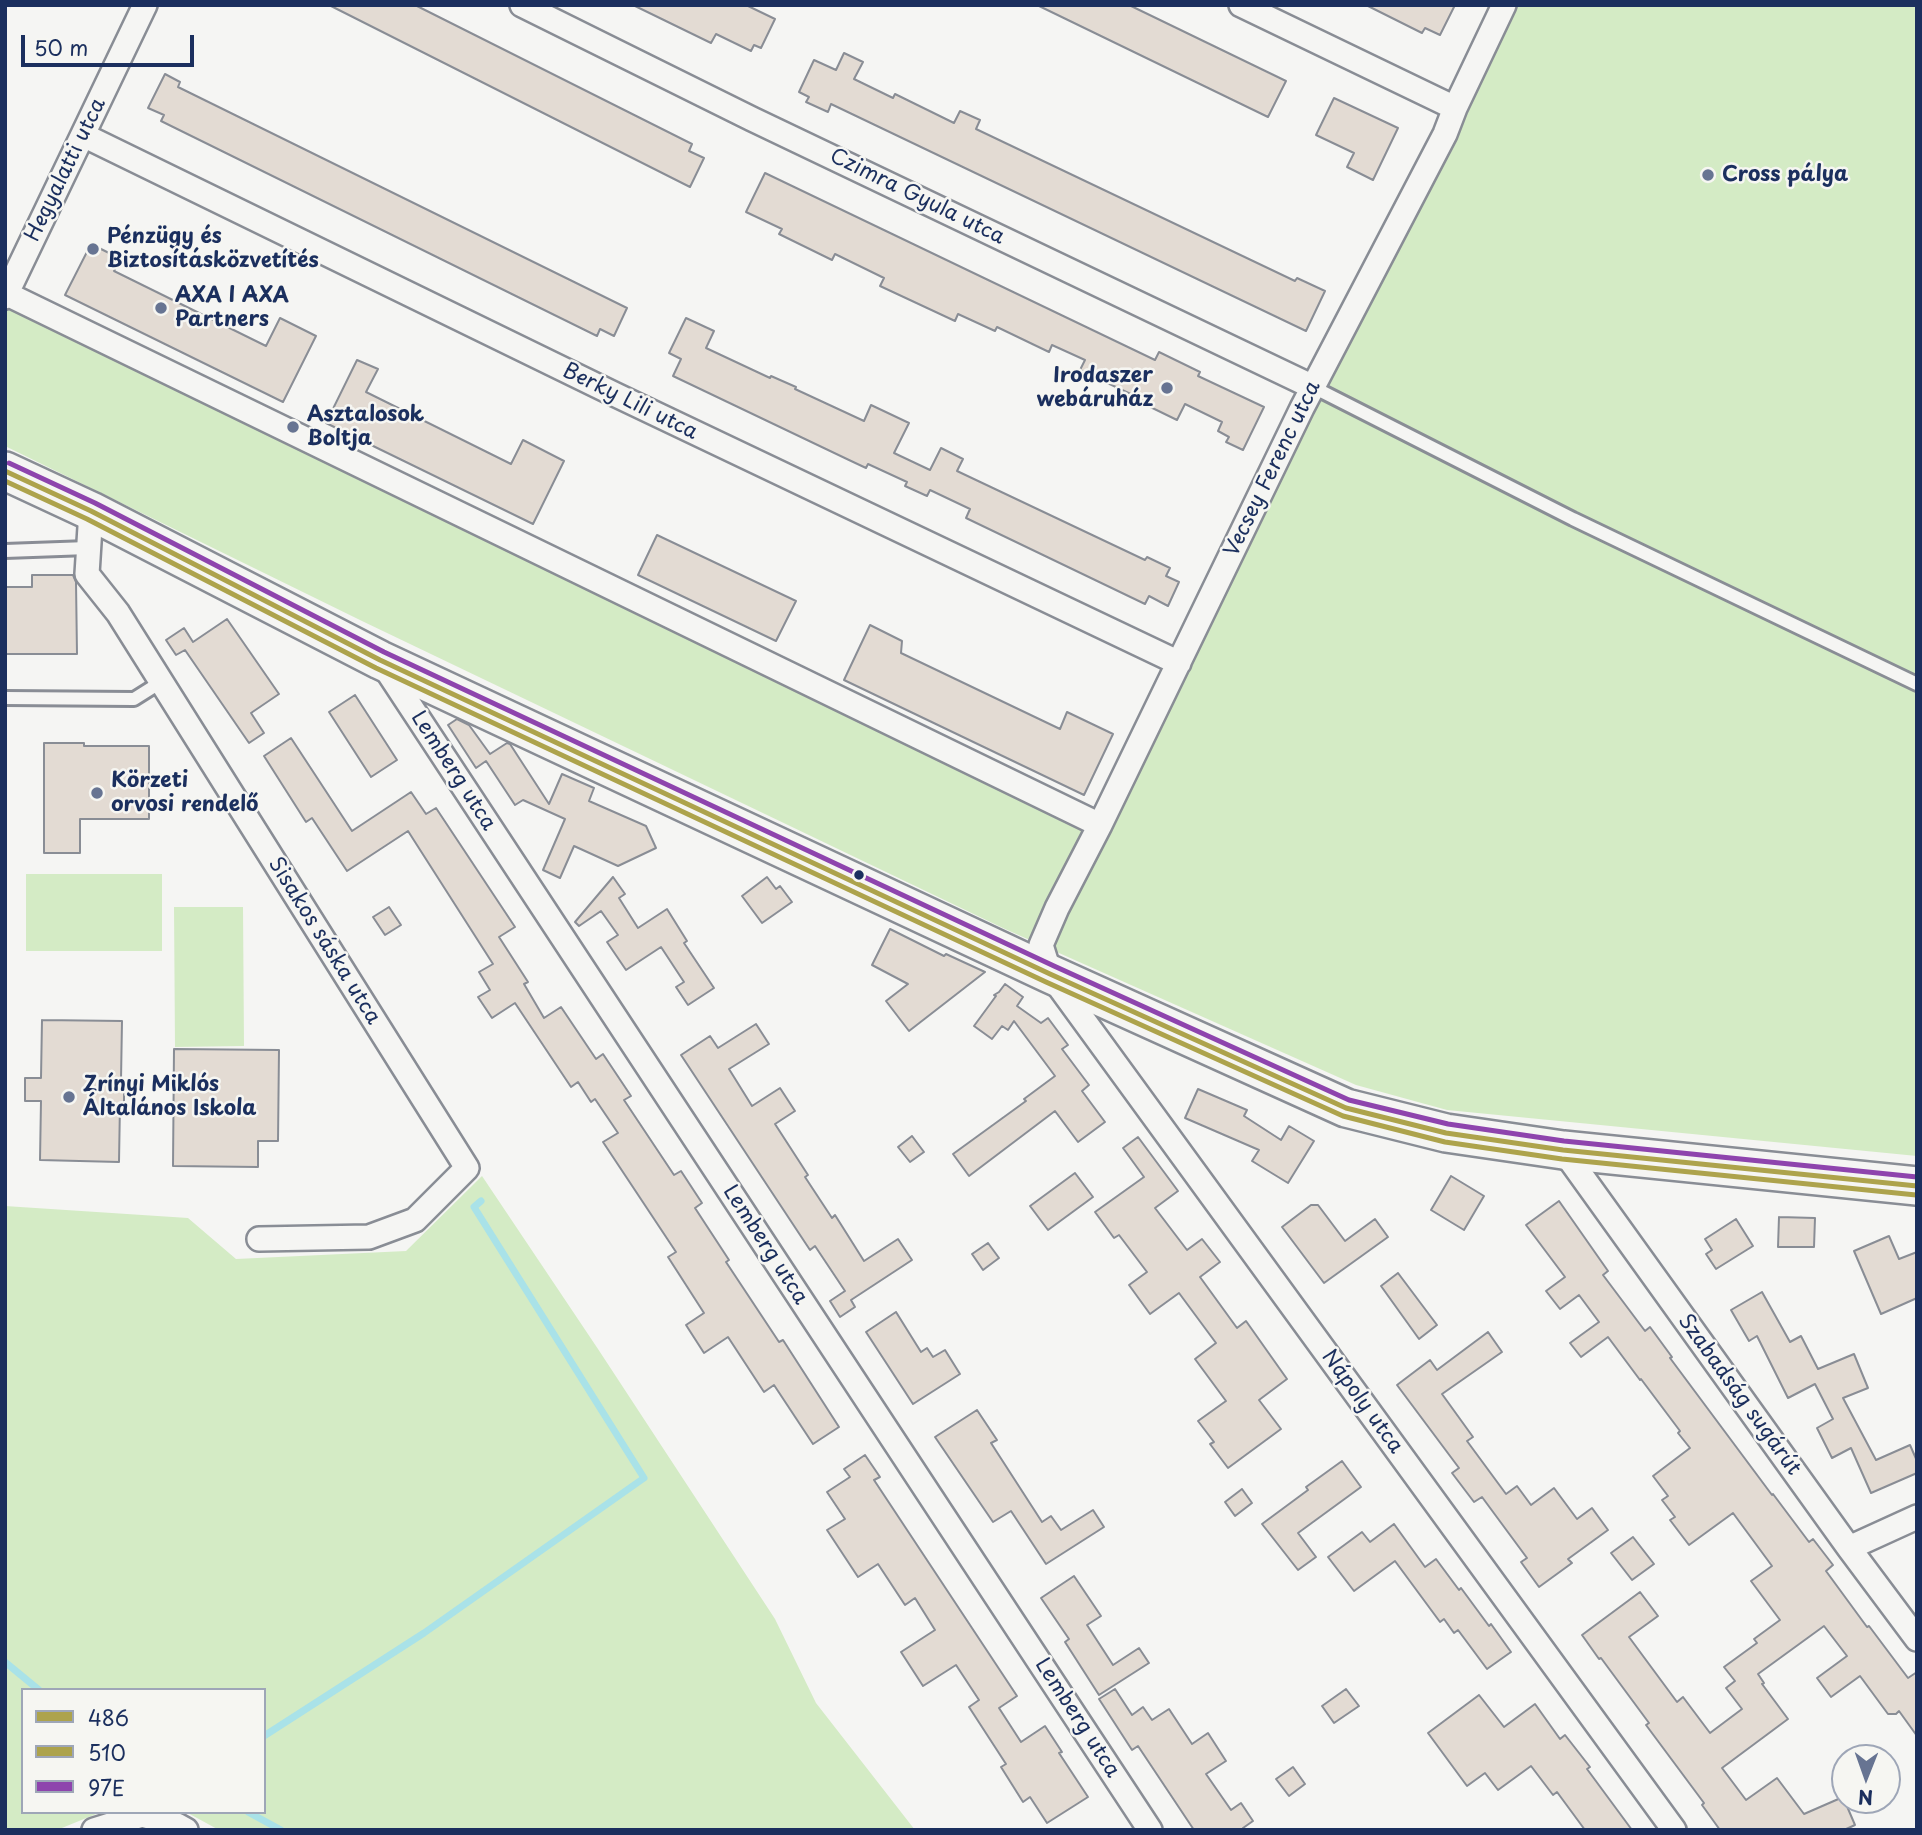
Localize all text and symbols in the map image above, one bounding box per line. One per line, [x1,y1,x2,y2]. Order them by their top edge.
scale bar [24,21,198,65]
text: 50 m [34,31,88,63]
street label: Hegyalatti utca [20,94,112,246]
street label: Czimra Gyula utca [825,144,1009,250]
place label: Cross pálya [1722,162,1848,188]
marker: Cross pálya [1700,167,1716,183]
place label: Pénzügy és Biztosításközvetítés [107,224,319,274]
marker: Pénzügy és Biztosításközvetítés [85,241,101,257]
place label: AXA I AXA Partners [175,283,289,333]
marker: AXA I AXA Partners [153,300,169,316]
street label: Berky Lili utca [558,358,702,446]
place label: Irodaszer webáruház [1036,363,1153,413]
street label: Vecsey Ferenc utca [1220,377,1326,561]
marker: Irodaszer webáruház [1159,380,1175,396]
place label: Asztalosok Boltja [307,402,424,452]
marker: Asztalosok Boltja [285,419,301,435]
street label: Lemberg utca [405,707,501,835]
place label: Körzeti orvosi rendelő [111,768,258,818]
marker: Körzeti orvosi rendelő [89,785,105,801]
street label: Sisakos sáska utca [262,853,386,1029]
unlabelled marker [852,868,866,882]
place label: Zrínyi Miklós Általános Iskola [83,1072,257,1122]
marker: Zrínyi Miklós Általános Iskola [61,1089,77,1105]
street label: Lemberg utca [717,1181,813,1309]
street label: Szabadság sugárút [1672,1310,1806,1480]
street label: Nápoly utca [1316,1345,1408,1459]
street label: Lemberg utca [1029,1654,1125,1782]
legend [21,1688,266,1814]
text: 486 [88,1701,129,1733]
text: 510 [88,1736,126,1768]
north arrow [1831,1744,1901,1814]
text: 97E [88,1771,125,1803]
text: N [1858,1784,1873,1812]

